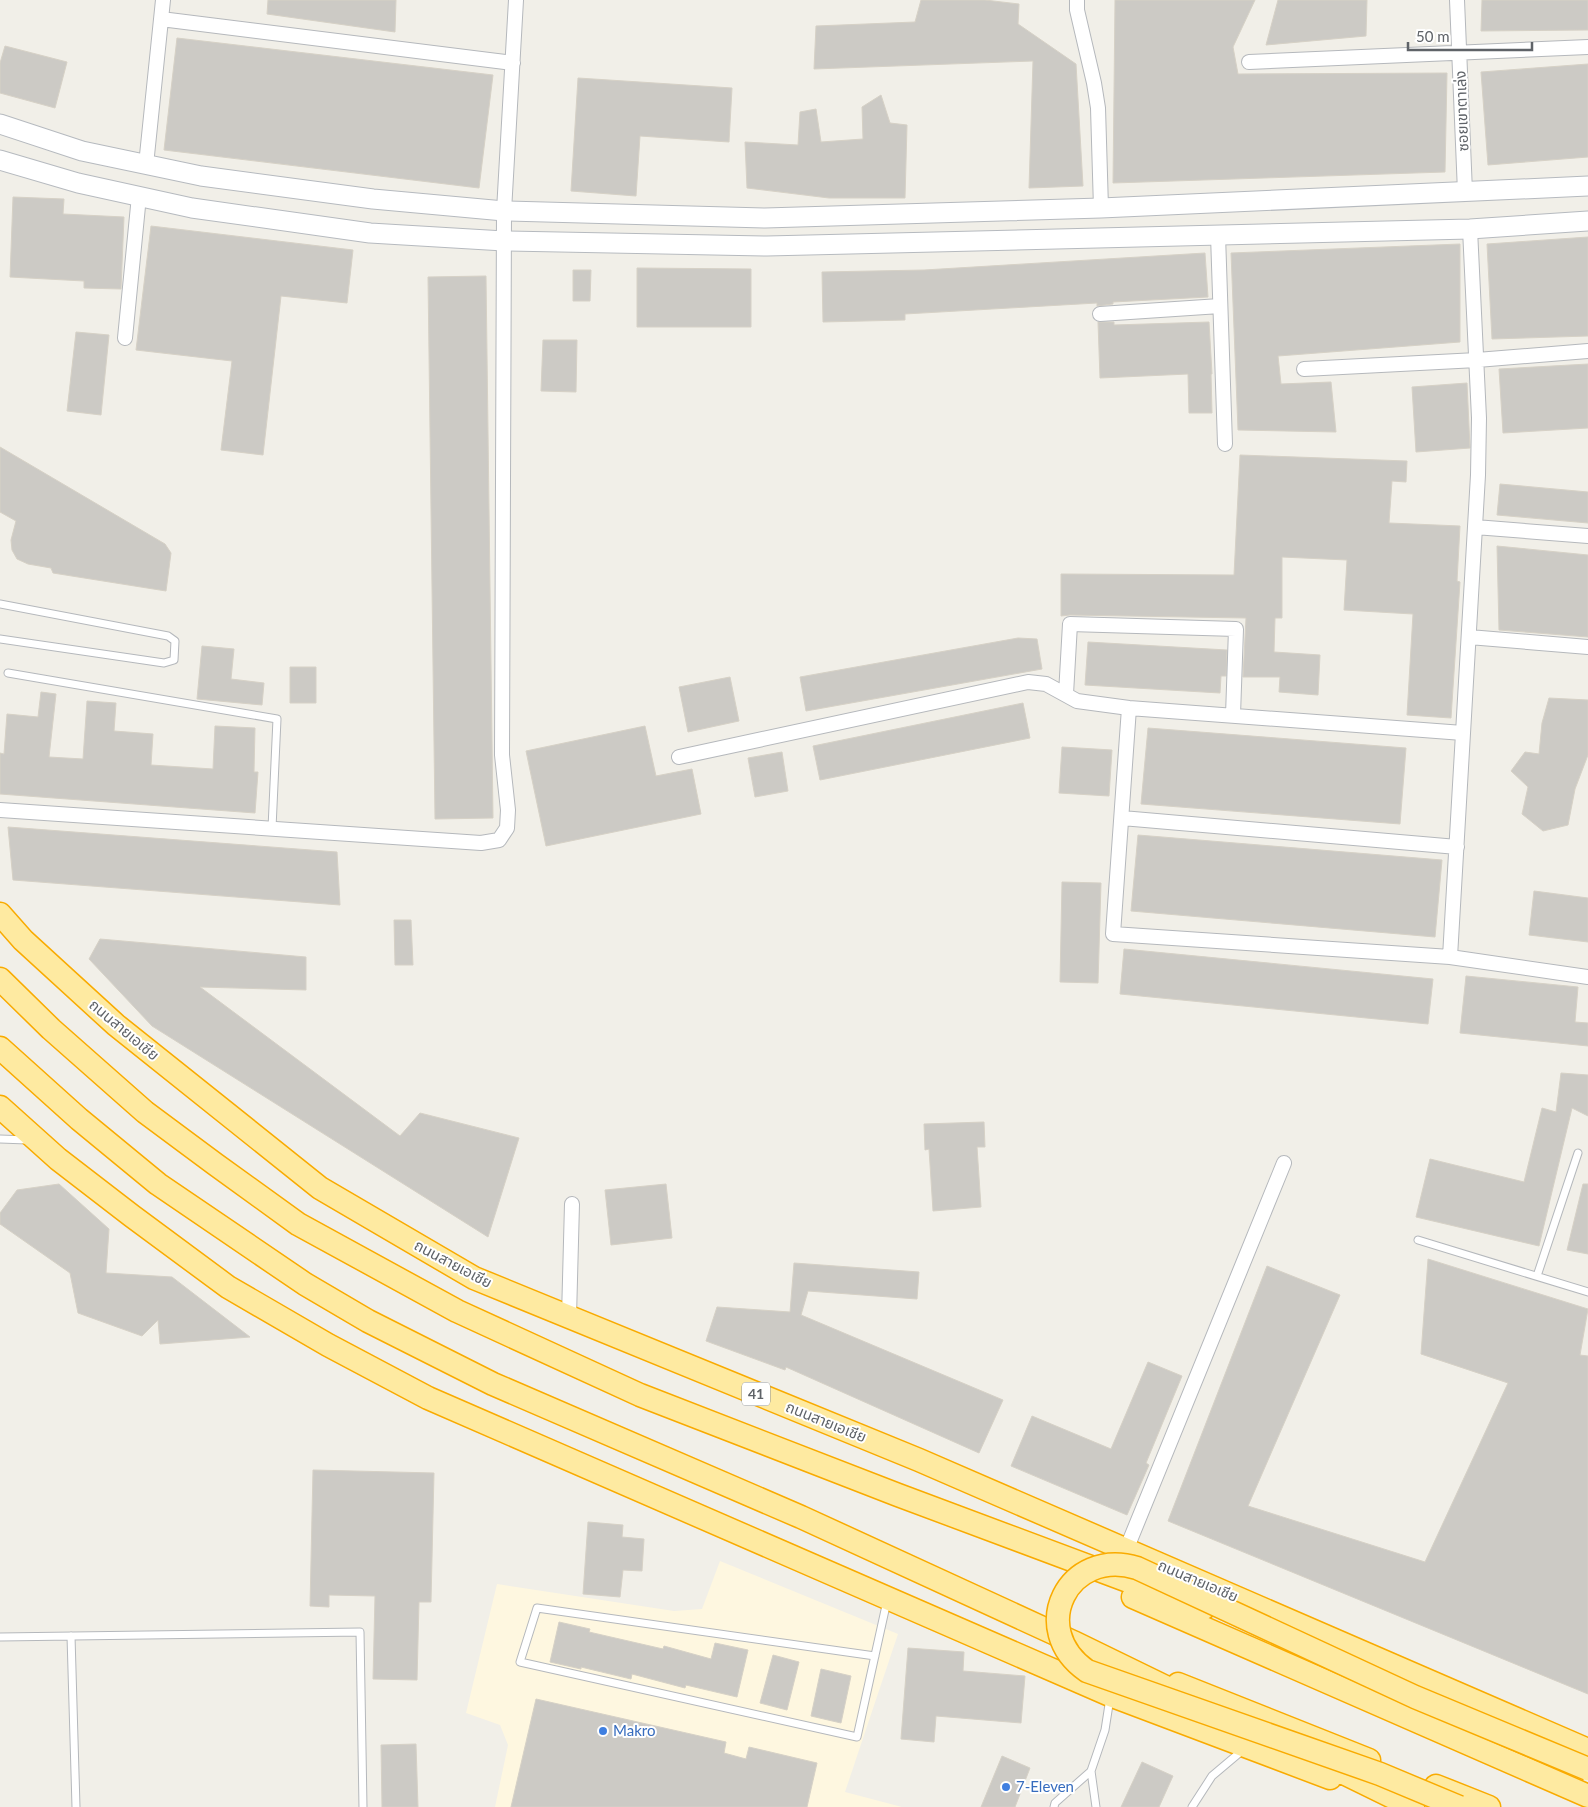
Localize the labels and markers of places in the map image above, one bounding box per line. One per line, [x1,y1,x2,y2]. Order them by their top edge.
place label: Makro [613,1721,655,1739]
marker: Makro [597,1725,609,1737]
place label: 7-Eleven [1016,1777,1074,1795]
marker: 7-Eleven [1000,1781,1012,1793]

